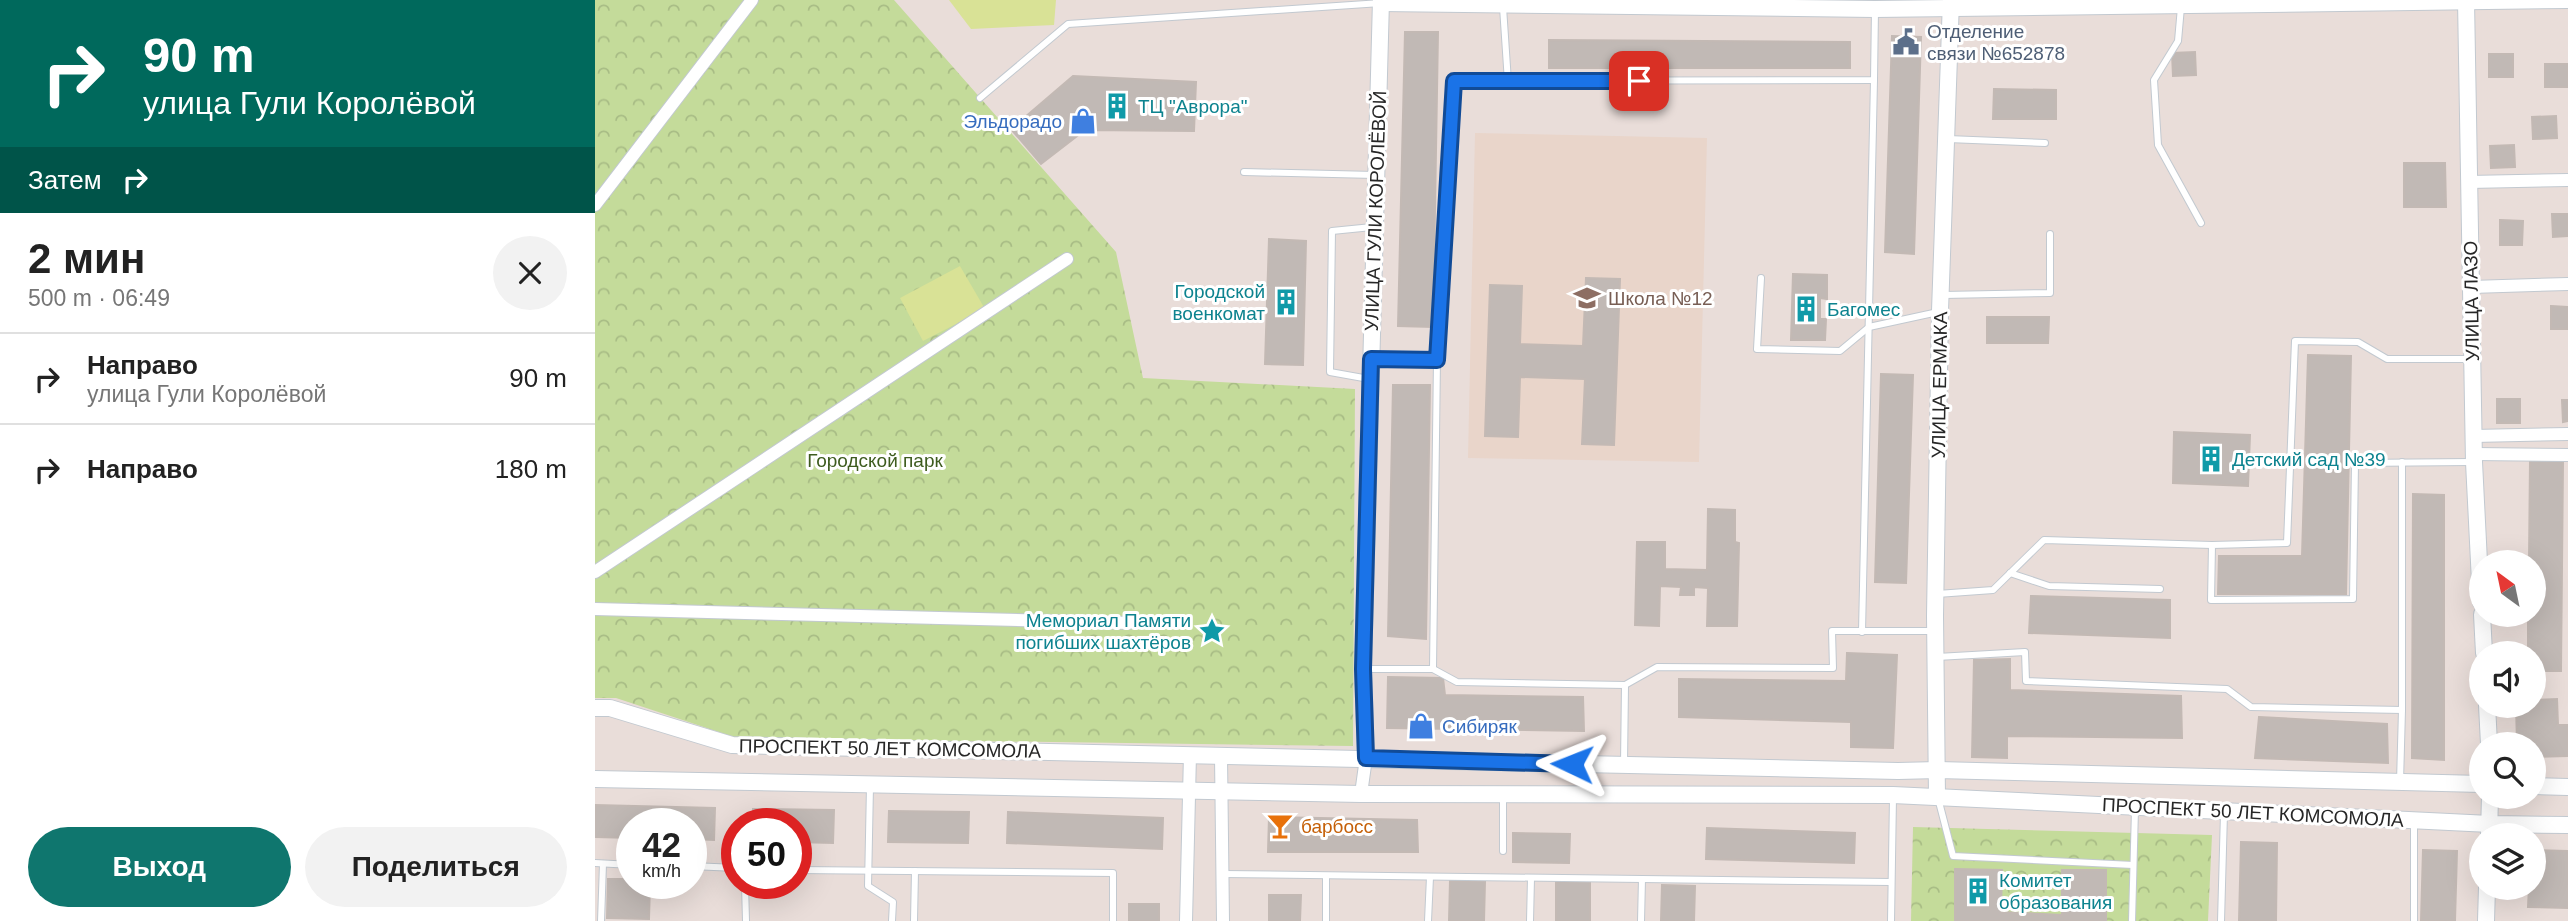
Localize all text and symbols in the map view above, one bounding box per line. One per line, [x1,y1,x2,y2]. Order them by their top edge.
place label: Отделение связи №652878 [1927,21,2065,64]
public building icon: Отделение связи №652878 [1891,27,1921,57]
icon: right [28,28,119,119]
text: 90 m [143,28,255,82]
pin [1609,51,1669,111]
icon: arrive [1620,62,1658,100]
text: улица Гули Королёвой [143,85,476,121]
street label: УЛИЦА ГУЛИ КОРОЛЁВОЙ [1361,90,1390,332]
building icon: ТЦ "Аврора" [1102,91,1132,121]
place label: ТЦ "Аврора" [1138,96,1247,117]
shop icon: Эльдорадо [1068,106,1098,136]
place label: Эльдорадо [964,111,1062,132]
icon: right [116,161,154,199]
text: Затем [28,165,102,195]
text: 2 мин [28,235,145,282]
button: close [493,236,567,310]
street label: УЛИЦА ЛАЗО [2460,241,2483,361]
place label: Городской военкомат [1172,281,1265,324]
school or university icon: Школа №12 [1572,283,1602,313]
text: 500 m · 06:49 [28,285,170,311]
building icon: Городской военкомат [1271,287,1301,317]
place label: Школа №12 [1608,288,1713,309]
building icon: Багомес [1791,294,1821,324]
place label: Багомес [1827,299,1900,320]
street label: УЛИЦА ЕРМАКА [1928,311,1951,459]
text: Направо [87,350,198,380]
icon: right [28,360,66,398]
text: 90 m [509,363,567,393]
text: улица Гули Королёвой [87,381,326,407]
building icon: Детский сад №39 [2196,444,2226,474]
place label: Детский сад №39 [2232,449,2386,470]
park label: Городской парк [807,450,943,471]
icon: right [28,451,66,489]
text: Направо [87,454,198,484]
text: 180 m [495,454,567,484]
north arrow [2469,550,2546,626]
map controls [2469,550,2546,900]
place label: Мемориал Памяти погибших шахтёров [1015,610,1191,653]
place icon: Мемориал Памяти погибших шахтёров [1197,616,1227,646]
button: sound [2469,641,2546,718]
shop icon: Сибиряк [1406,711,1436,741]
place label: Сибиряк [1442,716,1517,737]
position arrow [1535,727,1609,801]
button: search [2469,732,2546,809]
street label: ПРОСПЕКТ 50 ЛЕТ КОМСОМОЛА [739,735,1042,762]
street label: ПРОСПЕКТ 50 ЛЕТ КОМСОМОЛА [2102,794,2405,831]
speed limit sign: 50 [721,808,812,899]
bar icon: барбосс [1265,811,1295,841]
place label: барбосс [1301,816,1373,837]
button: layers [2469,823,2546,900]
text: 42 [642,825,681,864]
button: Выход [28,827,291,907]
button: Поделиться [305,827,567,907]
text: km/h [642,861,681,881]
place label: Комитет образования [1999,870,2112,913]
building icon: Комитет образования [1963,876,1993,906]

